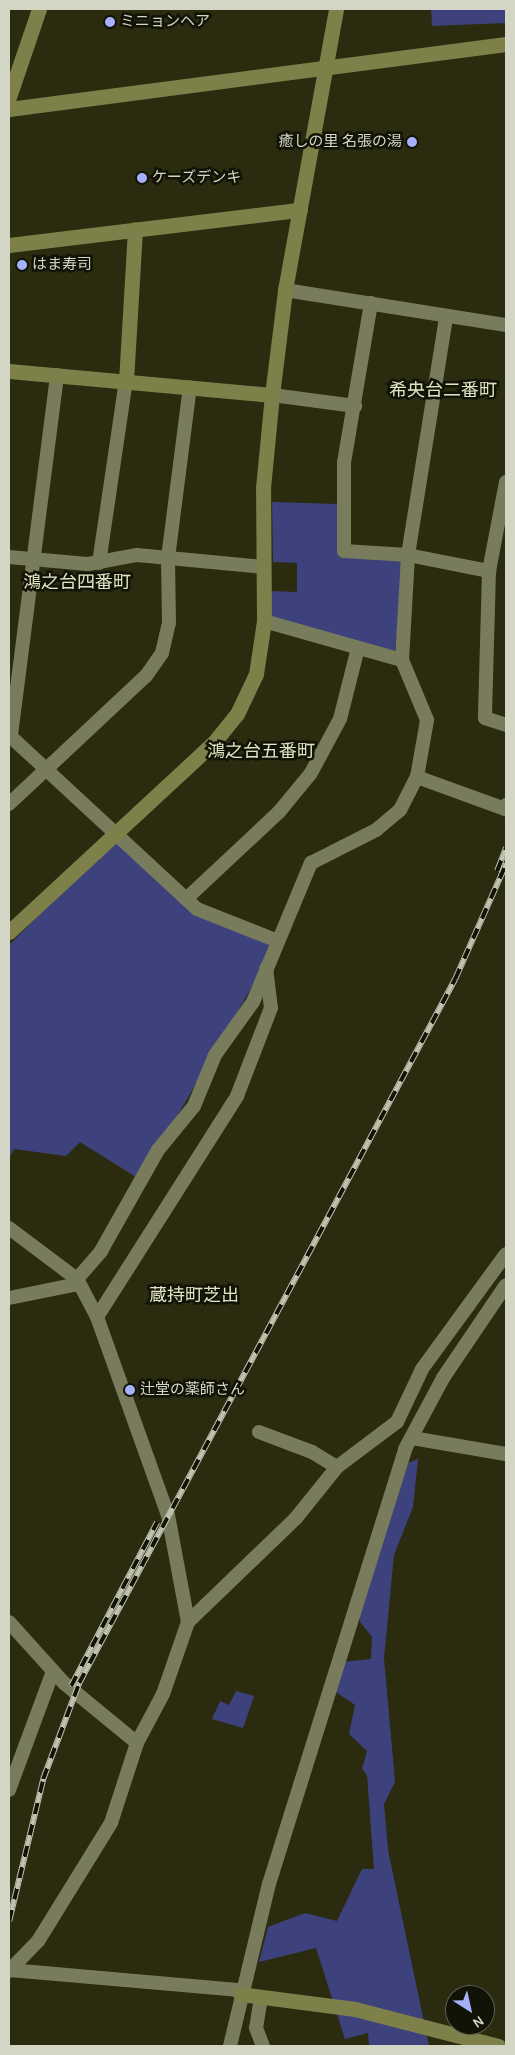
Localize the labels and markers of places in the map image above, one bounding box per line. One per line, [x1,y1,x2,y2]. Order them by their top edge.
place label: ミニョンヘア [120,13,210,31]
marker: ミニョンヘア [104,16,116,28]
place label: 癒しの里 名張の湯 [278,133,402,151]
marker: 癒しの里 名張の湯 [406,136,418,148]
place label: ケーズデンキ [152,169,242,187]
marker: ケーズデンキ [136,172,148,184]
place label: はま寿司 [32,256,92,274]
marker: はま寿司 [16,259,28,271]
place label: 辻堂の薬師さん [140,1381,245,1399]
marker: 辻堂の薬師さん [124,1384,136,1396]

